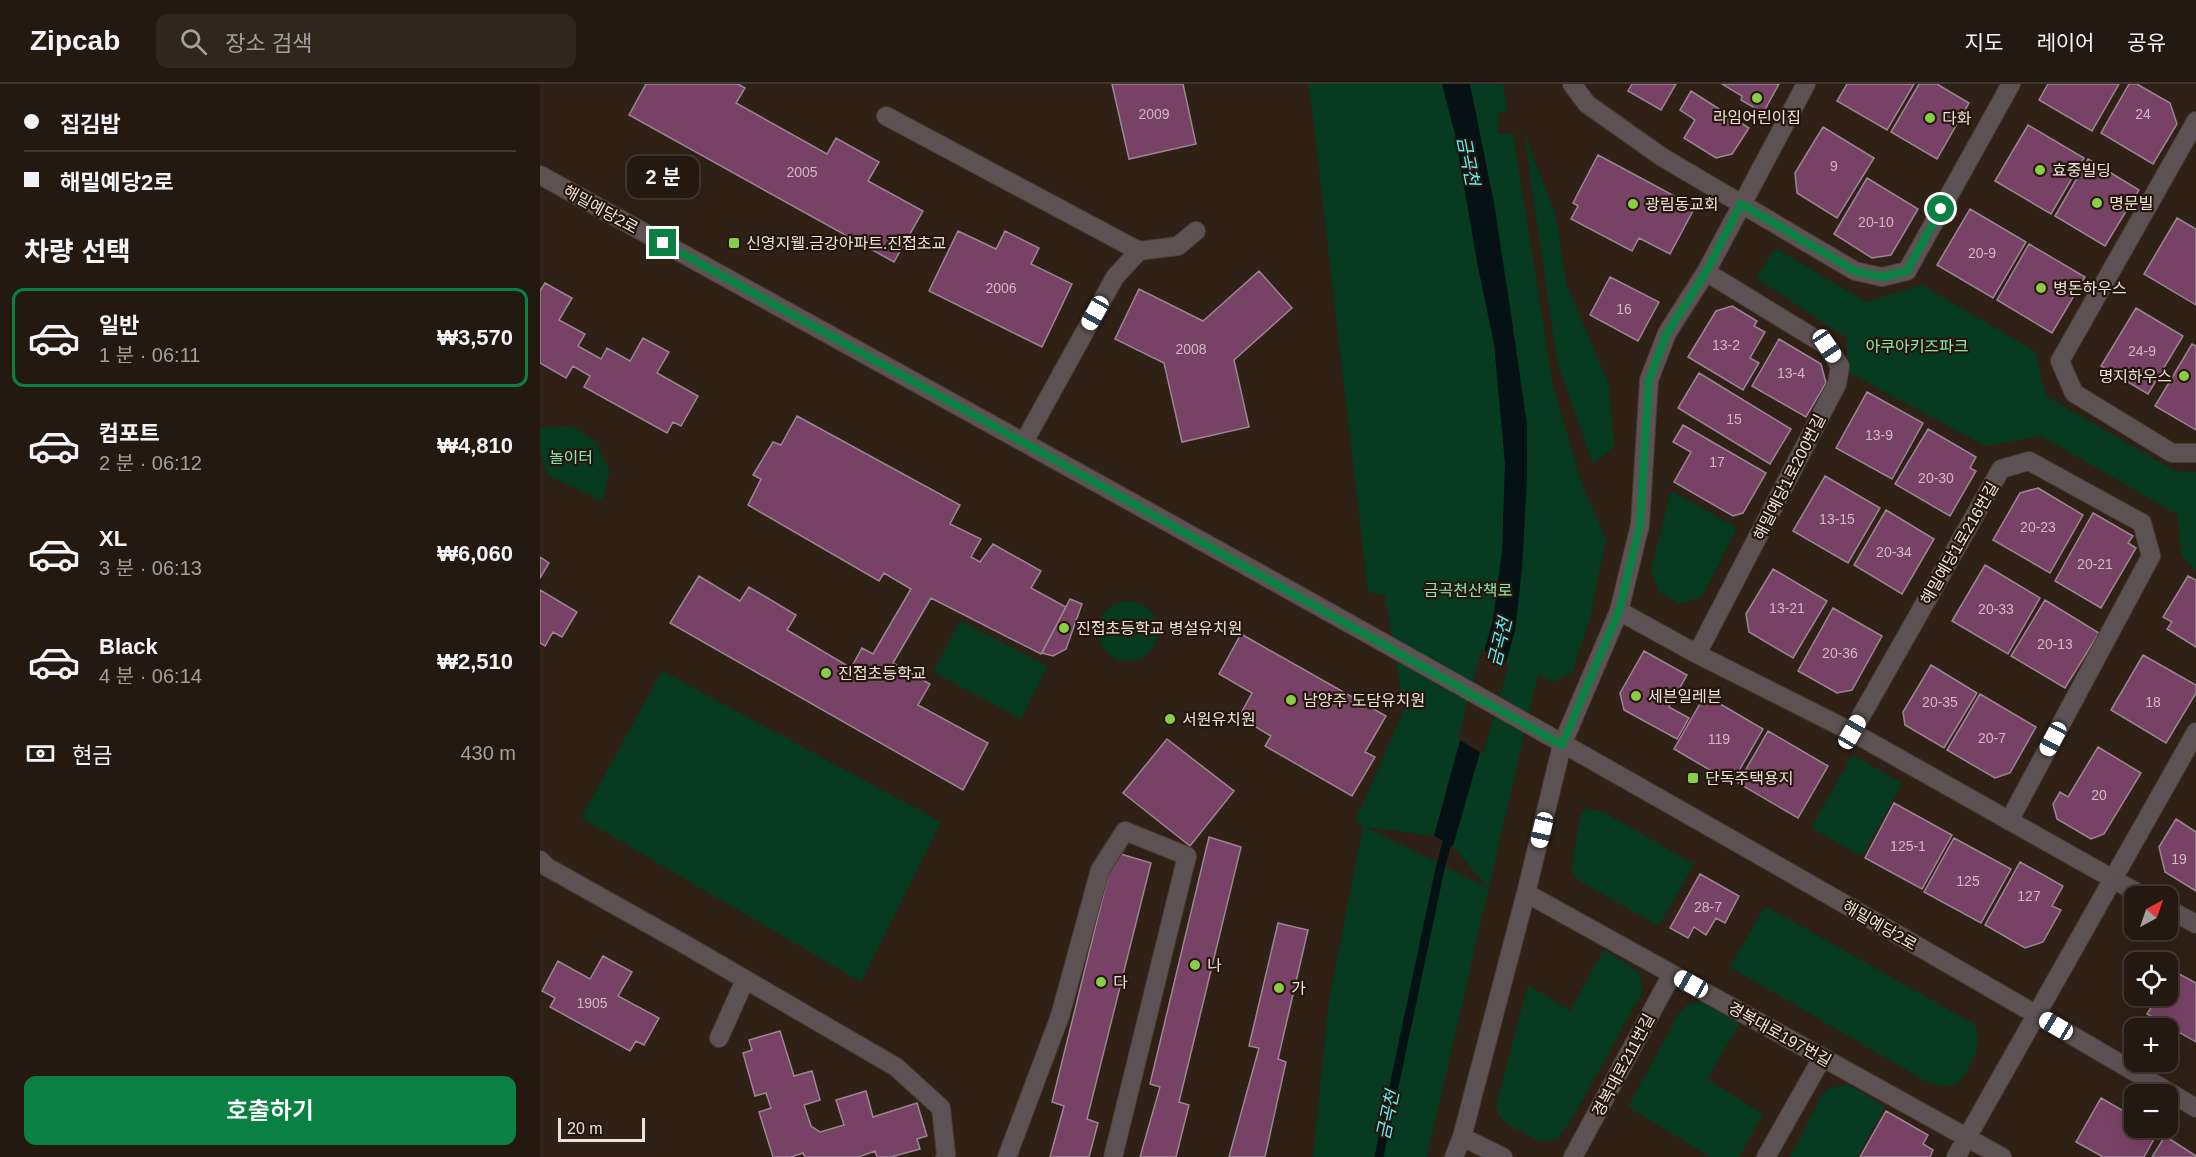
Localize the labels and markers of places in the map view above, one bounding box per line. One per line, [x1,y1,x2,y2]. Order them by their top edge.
marker: 라임어린이집 [1750,91,1764,105]
place label: 라임어린이집 [1713,109,1801,126]
place label: 다화 [1942,110,1972,127]
marker: 다화 [1923,111,1937,125]
place label: 효중빌딩 [2052,162,2111,179]
marker: 효중빌딩 [2033,163,2047,177]
place label: 명문빌 [2109,195,2153,212]
place label: 광림동교회 [1645,196,1719,213]
marker: 명문빌 [2090,196,2104,210]
marker: 광림동교회 [1626,197,1640,211]
place label: 신영지웰.금강아파트.진접초교 [746,235,946,252]
marker: 신영지웰.금강아파트.진접초교 [727,236,741,250]
place label: 병돈하우스 [2053,280,2127,297]
marker: 병돈하우스 [2034,281,2048,295]
place label: 명지하우스 [2098,368,2172,385]
marker: 명지하우스 [2177,369,2191,383]
place label: 진접초등학교 병설유치원 [1076,620,1242,637]
marker: 진접초등학교 병설유치원 [1057,621,1071,635]
place label: 진접초등학교 [838,665,926,682]
marker: 진접초등학교 [819,666,833,680]
place label: 세븐일레븐 [1648,688,1722,705]
marker: 세븐일레븐 [1629,689,1643,703]
place label: 남양주 도담유치원 [1303,692,1425,709]
marker: 남양주 도담유치원 [1284,693,1298,707]
place label: 서원유치원 [1182,711,1256,728]
marker: 서원유치원 [1163,712,1177,726]
place label: 단독주택용지 [1705,770,1793,787]
marker: 단독주택용지 [1686,771,1700,785]
place label: 나 [1207,957,1222,974]
marker: 나 [1188,958,1202,972]
place label: 다 [1113,974,1128,991]
marker: 다 [1094,975,1108,989]
place label: 가 [1291,980,1306,997]
marker: 가 [1272,981,1286,995]

